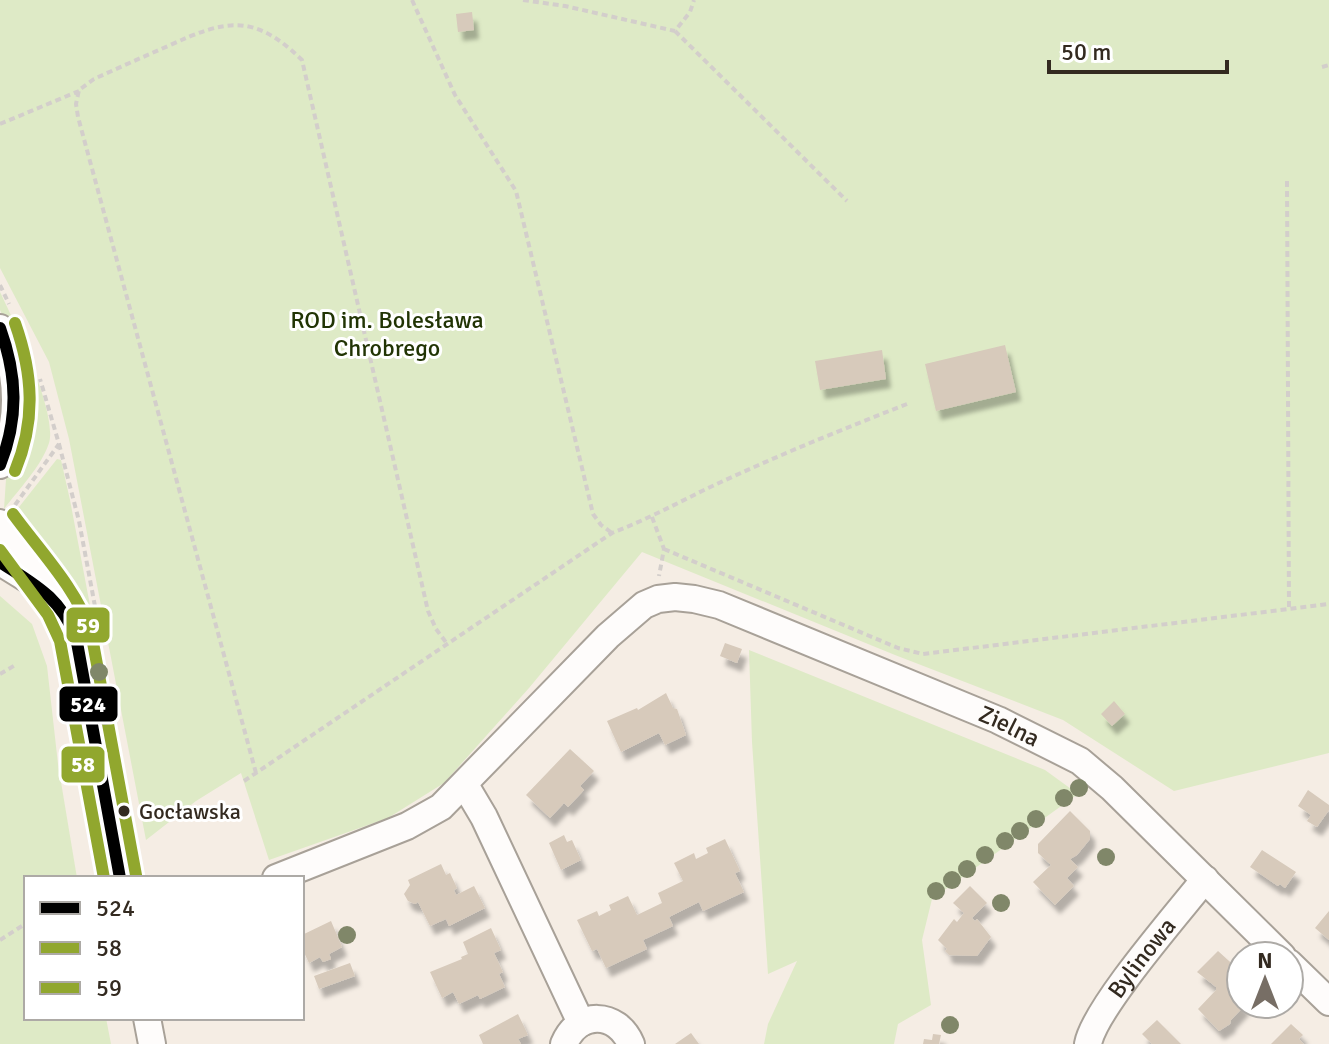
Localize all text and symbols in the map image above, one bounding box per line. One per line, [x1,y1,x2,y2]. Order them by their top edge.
scale bar [1049,24,1227,74]
text: 50 m [1061,37,1111,67]
park label: ROD im. Bolesława Chrobrego [290,305,484,363]
line badge: 59 [65,606,111,644]
text: 59 [76,612,100,639]
line badge: 524 [58,685,119,723]
text: 524 [70,691,106,718]
street label: Zielna [974,699,1045,753]
line badge: 58 [60,745,106,784]
text: 58 [71,751,95,778]
place label: Gocławska [139,798,241,825]
marker: Gocławska [116,803,132,819]
legend [24,876,304,1020]
text: 524 [96,893,135,923]
street label: Bylinowa [1101,911,1182,1004]
text: 58 [96,933,122,963]
north arrow [1225,940,1305,1020]
text: N [1257,947,1273,974]
text: 59 [96,973,122,1003]

